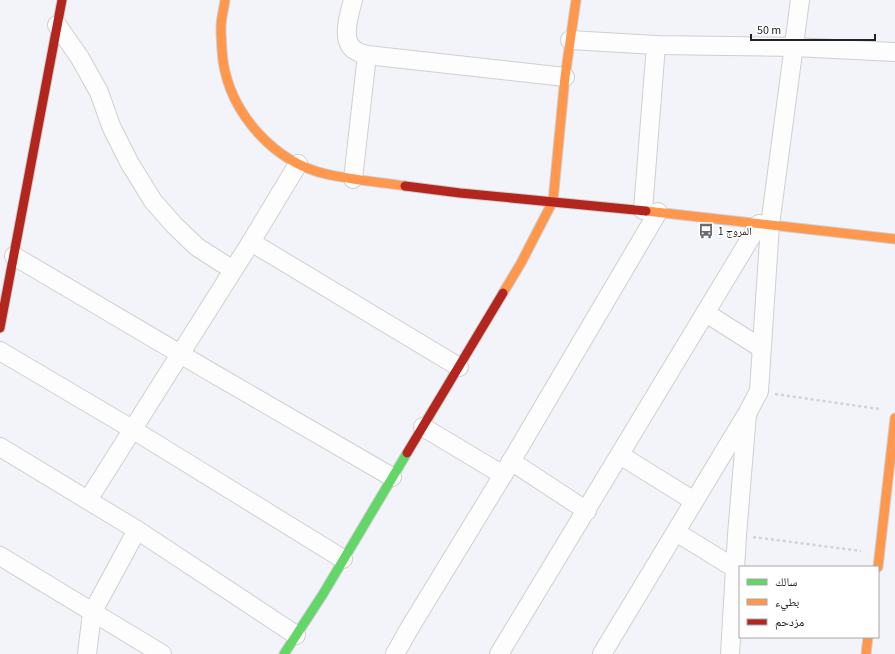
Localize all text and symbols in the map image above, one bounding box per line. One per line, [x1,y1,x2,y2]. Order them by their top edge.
scale bar [751,16,875,42]
text: 50 m [757,22,781,39]
bus stop icon: المروج 1 [697,222,715,240]
place label: المروج 1 [718,224,752,239]
legend [739,566,879,638]
text: سالك [775,574,797,591]
text: بطيء [775,594,799,612]
text: مزدحم [775,614,804,631]

